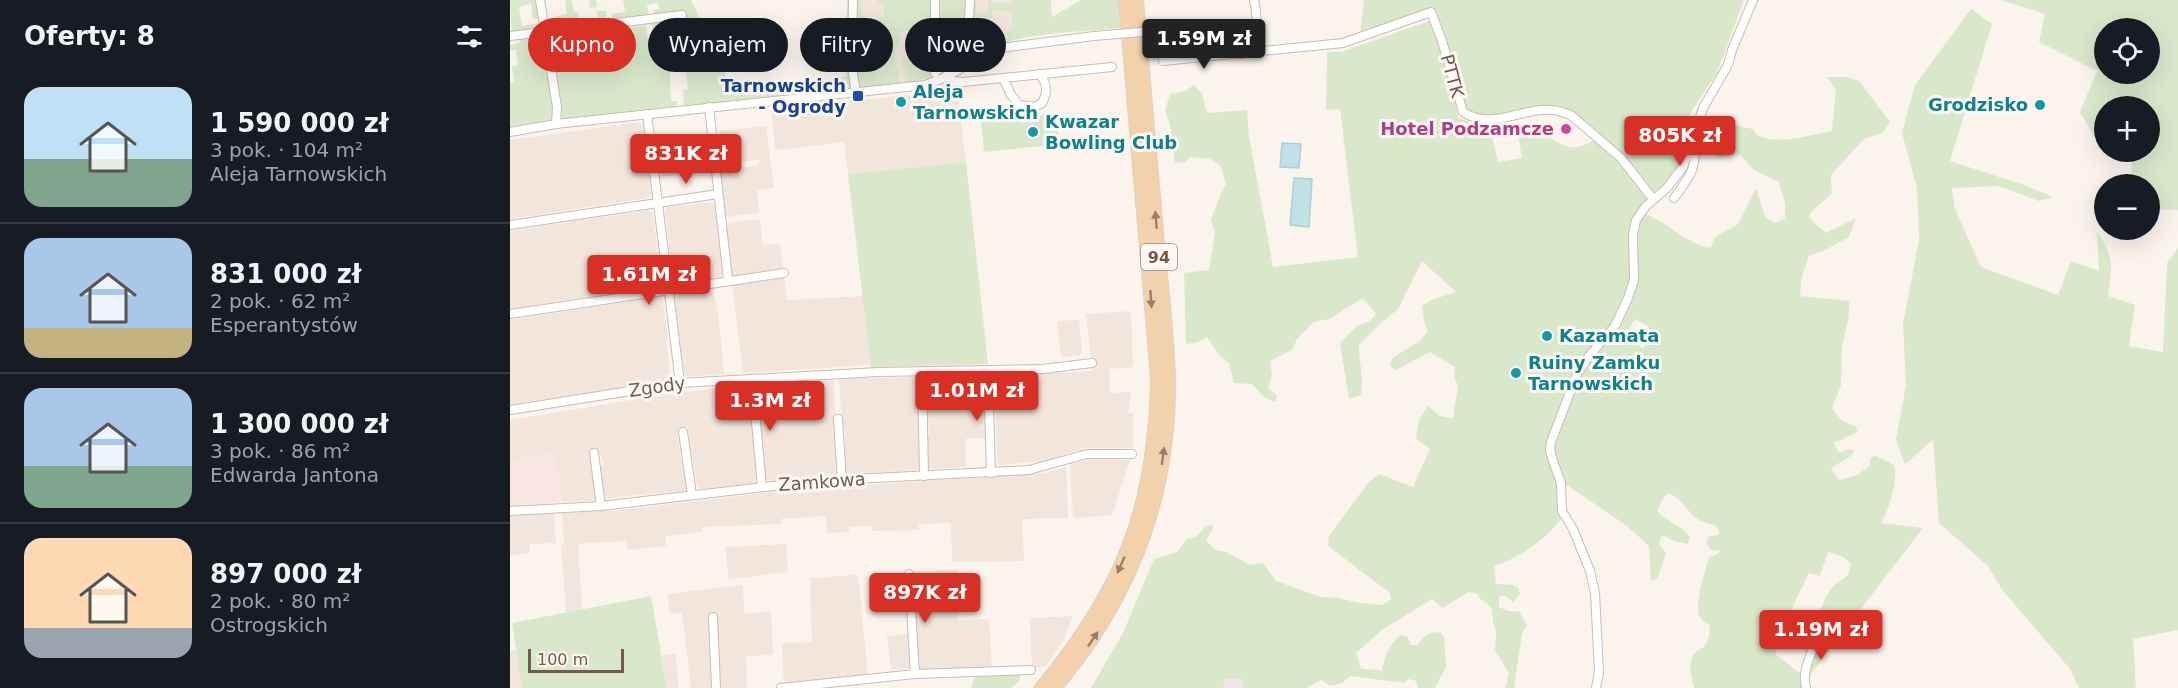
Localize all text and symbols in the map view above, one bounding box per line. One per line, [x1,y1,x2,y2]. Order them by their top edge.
chip: Kupno [528,18,636,72]
chip: Wynajem [648,18,788,72]
chip: Filtry [800,18,893,72]
chip: Nowe [905,18,1006,72]
map controls [2094,18,2160,240]
button: locate [2094,18,2160,84]
pin: 1.59M zł [1142,19,1266,70]
icon: filters [453,20,486,53]
text: Oferty: 8 [24,21,155,51]
text: 1.59M zł [1156,26,1252,50]
street label: PTTK [1437,52,1469,101]
place label: Tarnowskich - Ogrody [721,75,846,117]
place label: Aleja Tarnowskich [913,81,1038,123]
marker: Tarnowskich - Ogrody [851,89,865,103]
place label: Grodzisko [1928,94,2028,115]
marker: Aleja Tarnowskich [894,95,908,109]
button: + [2094,96,2160,162]
marker: Grodzisko [2033,98,2047,112]
text: 1 590 000 zł [210,108,389,138]
icon: home [72,111,144,183]
place label: Kwazar Bowling Club [1045,111,1177,153]
pin: 805K zł [1625,116,1735,167]
place label: Hotel Podzamcze [1380,118,1554,139]
marker: Hotel Podzamcze [1559,122,1573,136]
text: 805K zł [1638,123,1722,147]
marker: Kwazar Bowling Club [1026,125,1040,139]
pin: 831K zł [631,134,741,185]
text: 3 pok. · 104 m² [210,138,363,162]
text: 831K zł [644,141,728,165]
text: Aleja Tarnowskich [210,162,387,186]
button: − [2094,174,2160,240]
one-way arrow [1151,210,1161,229]
road number: 94 [1141,244,1177,270]
pin: 1.61M zł [587,255,711,306]
text: 831 000 zł [210,259,361,289]
icon: home [72,262,144,334]
text: 1.61M zł [601,262,697,286]
text: 2 pok. · 62 m² [210,289,350,313]
one-way arrow [1147,290,1156,309]
text: Esperantystów [210,313,358,337]
place label: Kazamata [1559,325,1659,346]
marker: Kazamata [1540,329,1554,343]
place label: Ruiny Zamku Tarnowskich [1528,352,1660,394]
marker: Ruiny Zamku Tarnowskich [1509,366,1523,380]
pin: 1.01M zł [915,371,1039,422]
street label: Zgody [627,372,687,401]
text: 1.01M zł [929,378,1025,402]
pin: 1.3M zł [715,381,825,432]
text: 1.3M zł [729,388,811,412]
text: 1 300 000 zł [210,409,389,439]
icon: home [72,412,144,484]
text: 3 pok. · 86 m² [210,439,350,463]
one-way arrow [1159,446,1168,465]
text: Edwarda Jantona [210,463,379,487]
street label: Zamkowa [778,468,866,495]
one-way arrow [1116,557,1126,575]
text: 897 000 zł [210,559,361,589]
icon: home [72,562,144,634]
pin: 897K zł [870,573,980,624]
text: 897K zł [883,580,967,604]
text: 2 pok. · 80 m² [210,589,350,613]
pin: 1.19M zł [1759,610,1883,661]
text: Ostrogskich [210,613,328,637]
text: 1.19M zł [1773,617,1869,641]
one-way arrow [1088,630,1099,647]
scale bar [528,646,624,674]
text: 100 m [537,650,588,669]

